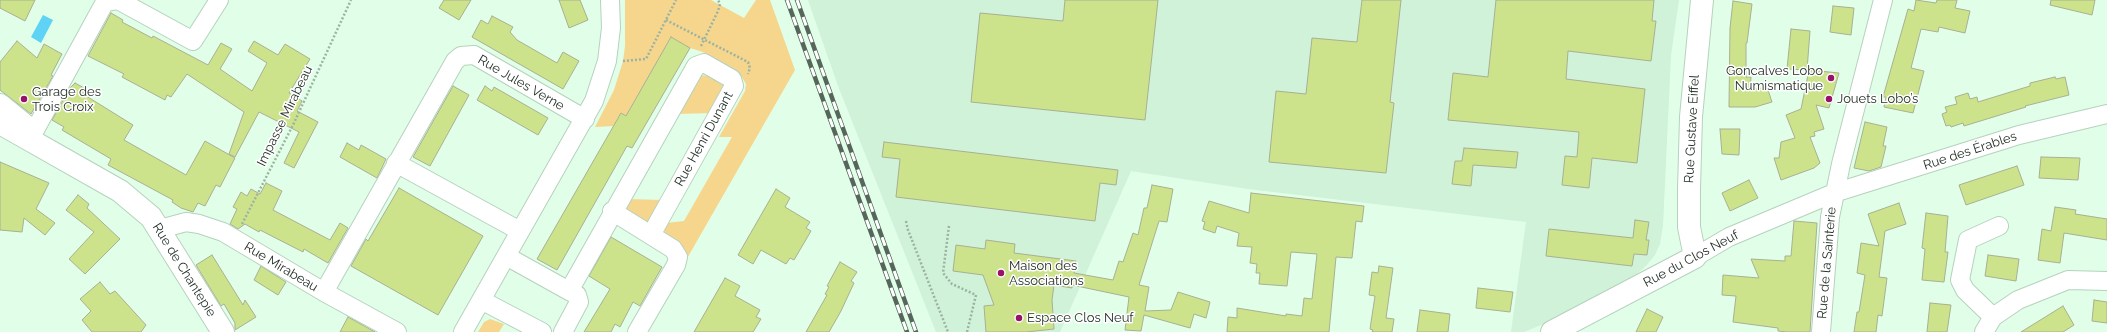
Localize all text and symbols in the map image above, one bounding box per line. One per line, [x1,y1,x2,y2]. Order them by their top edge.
street label: Rue Jules Verne [475,52,567,114]
street label: Impasse Mirabeau [254,63,316,169]
place label: Goncalves Lobo Numismatique [1726,63,1823,94]
marker: Goncalves Lobo Numismatique [1826,73,1836,83]
street label: Rue Gustave Eiffel [1681,74,1703,184]
place label: Garage des Trois Croix [32,84,101,115]
street label: Rue Henri Dunant [671,89,737,189]
place label: Jouets Lobo’s [1837,91,1918,107]
marker: Garage des Trois Croix [19,94,29,104]
marker: Jouets Lobo’s [1824,94,1834,104]
street label: Rue des Érables [1921,129,2019,173]
street label: Rue de la Sainterie [1814,206,1840,320]
street label: Rue de Chantepie [149,220,219,320]
street label: Rue du Clos Neuf [1641,227,1741,291]
street label: Rue Mirabeau [241,239,321,295]
place label: Maison des Associations [1009,258,1084,289]
marker: Maison des Associations [996,268,1006,278]
place label: Espace Clos Neuf [1027,310,1134,326]
marker: Espace Clos Neuf [1014,313,1024,323]

